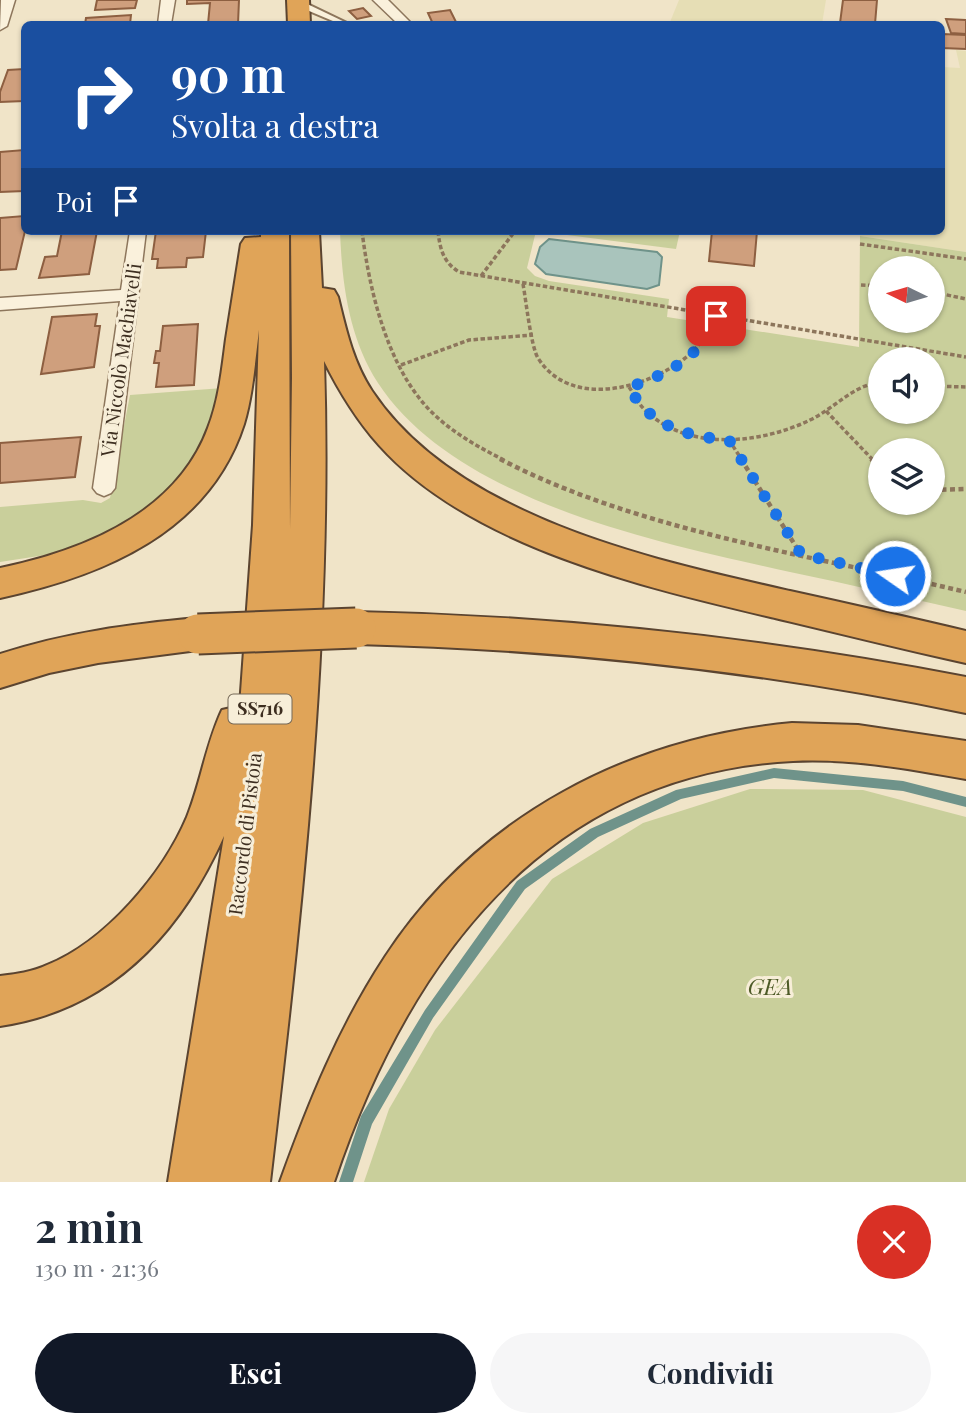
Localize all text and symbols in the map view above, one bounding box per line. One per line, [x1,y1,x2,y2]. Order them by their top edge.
text: 90 m [171,40,285,105]
icon: right [56,49,147,140]
text: Svolta a destra [171,103,379,146]
icon: arrive [107,182,145,220]
text: Poi [56,184,93,219]
north arrow [868,256,945,332]
map controls [868,256,945,515]
street label: Via Niccolò Machiavelli [93,261,147,459]
pin [686,286,746,346]
icon: arrive [697,297,735,335]
button: sound [868,347,945,424]
button: layers [868,438,945,515]
position arrow [858,539,932,613]
road number: SS716 [229,694,292,724]
street label: Raccordo di Pistoia [221,751,267,917]
park label: GEA [748,970,792,1001]
text: 2 min [35,1198,143,1254]
button: close [857,1205,931,1279]
text: 130 m · 21:36 [35,1252,159,1283]
button: Esci [35,1333,476,1413]
button: Condividi [490,1333,931,1413]

